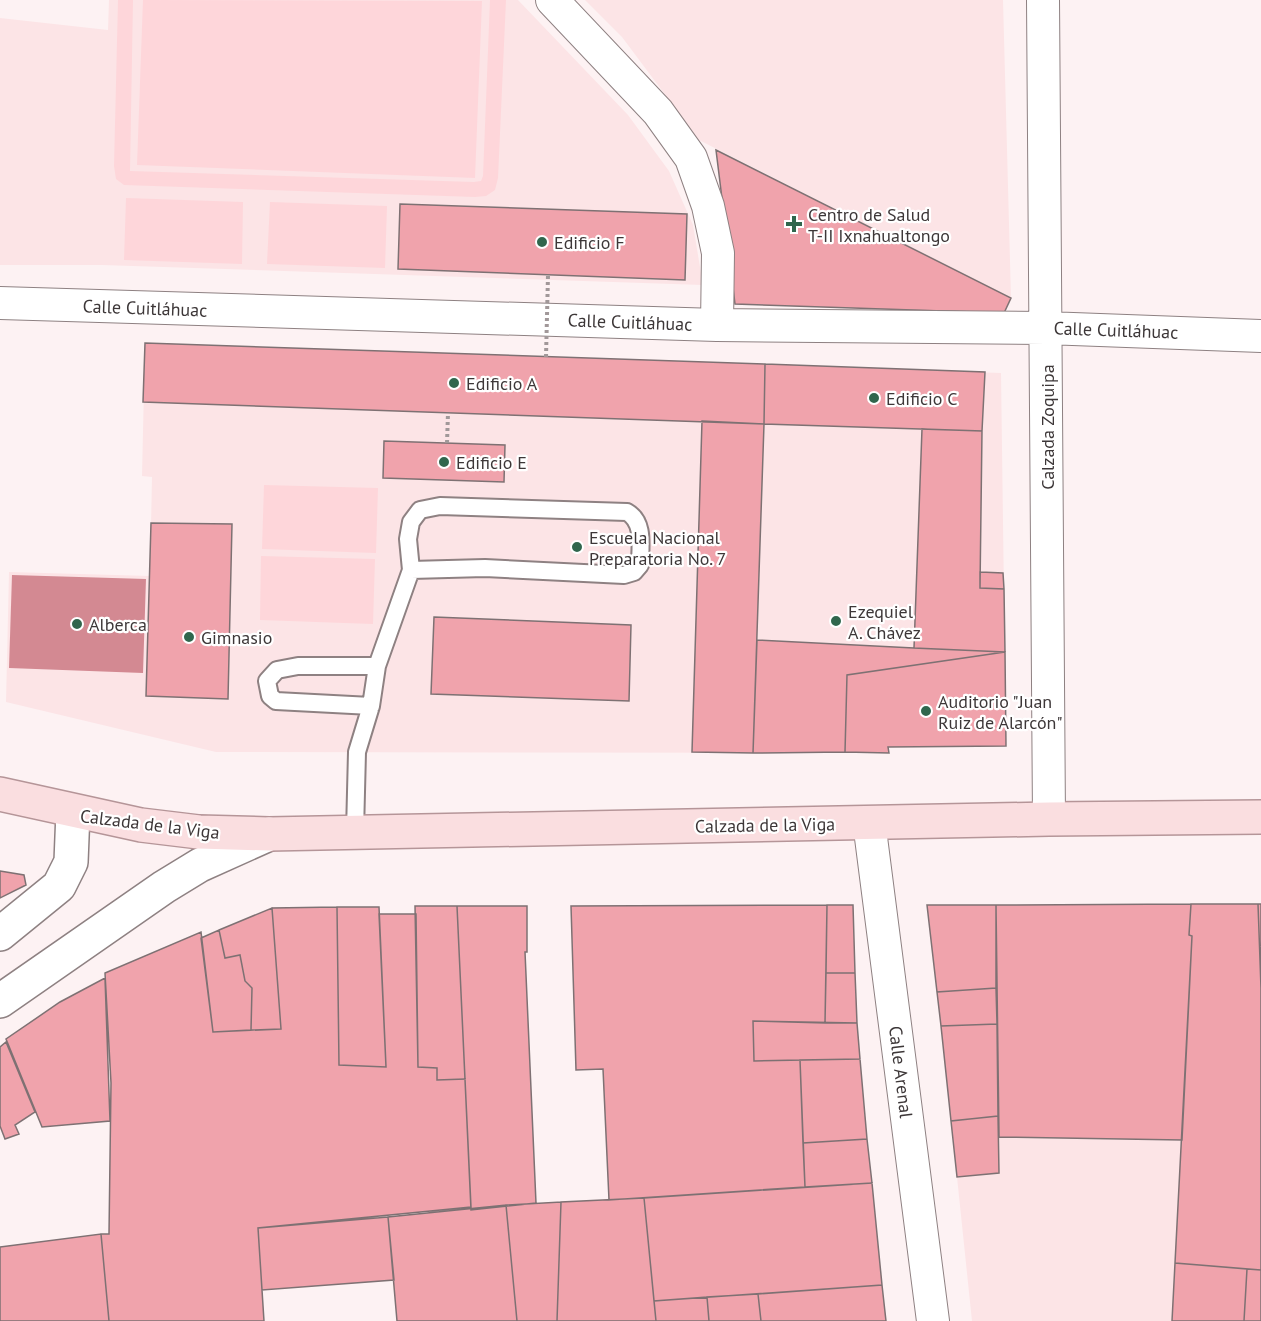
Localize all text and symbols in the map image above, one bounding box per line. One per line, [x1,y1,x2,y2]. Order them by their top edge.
place label: Centro de Salud T-II Ixnahualtongo [808,203,950,247]
marker: Centro de Salud T-II Ixnahualtongo [785,215,803,233]
place label: Edificio F [554,231,625,254]
marker: Edificio F [535,235,549,249]
street label: Calle Cuitláhuac [82,294,208,322]
street label: Calle Cuitláhuac [567,308,693,336]
street label: Calle Cuitláhuac [1053,316,1179,344]
street label: Calzada Zoquipa [1036,364,1059,490]
place label: Edificio A [466,372,538,395]
marker: Edificio A [447,376,461,390]
place label: Edificio C [886,387,958,410]
marker: Edificio C [867,391,881,405]
place label: Edificio E [456,451,527,474]
marker: Edificio E [437,455,451,469]
place label: Escuela Nacional Preparatoria No. 7 [589,526,726,570]
marker: Escuela Nacional Preparatoria No. 7 [570,540,584,554]
place label: Ezequiel A. Chávez [848,600,921,644]
place label: Alberca [89,613,147,636]
marker: Ezequiel A. Chávez [829,614,843,628]
marker: Alberca [70,617,84,631]
place label: Gimnasio [201,626,272,649]
marker: Gimnasio [182,630,196,644]
place label: Auditorio "Juan Ruiz de Alarcón" [938,690,1063,734]
marker: Auditorio "Juan Ruiz de Alarcón" [919,704,933,718]
street label: Calzada de la Viga [79,804,221,844]
street label: Calzada de la Viga [695,812,835,838]
street label: Calle Arenal [884,1025,918,1120]

